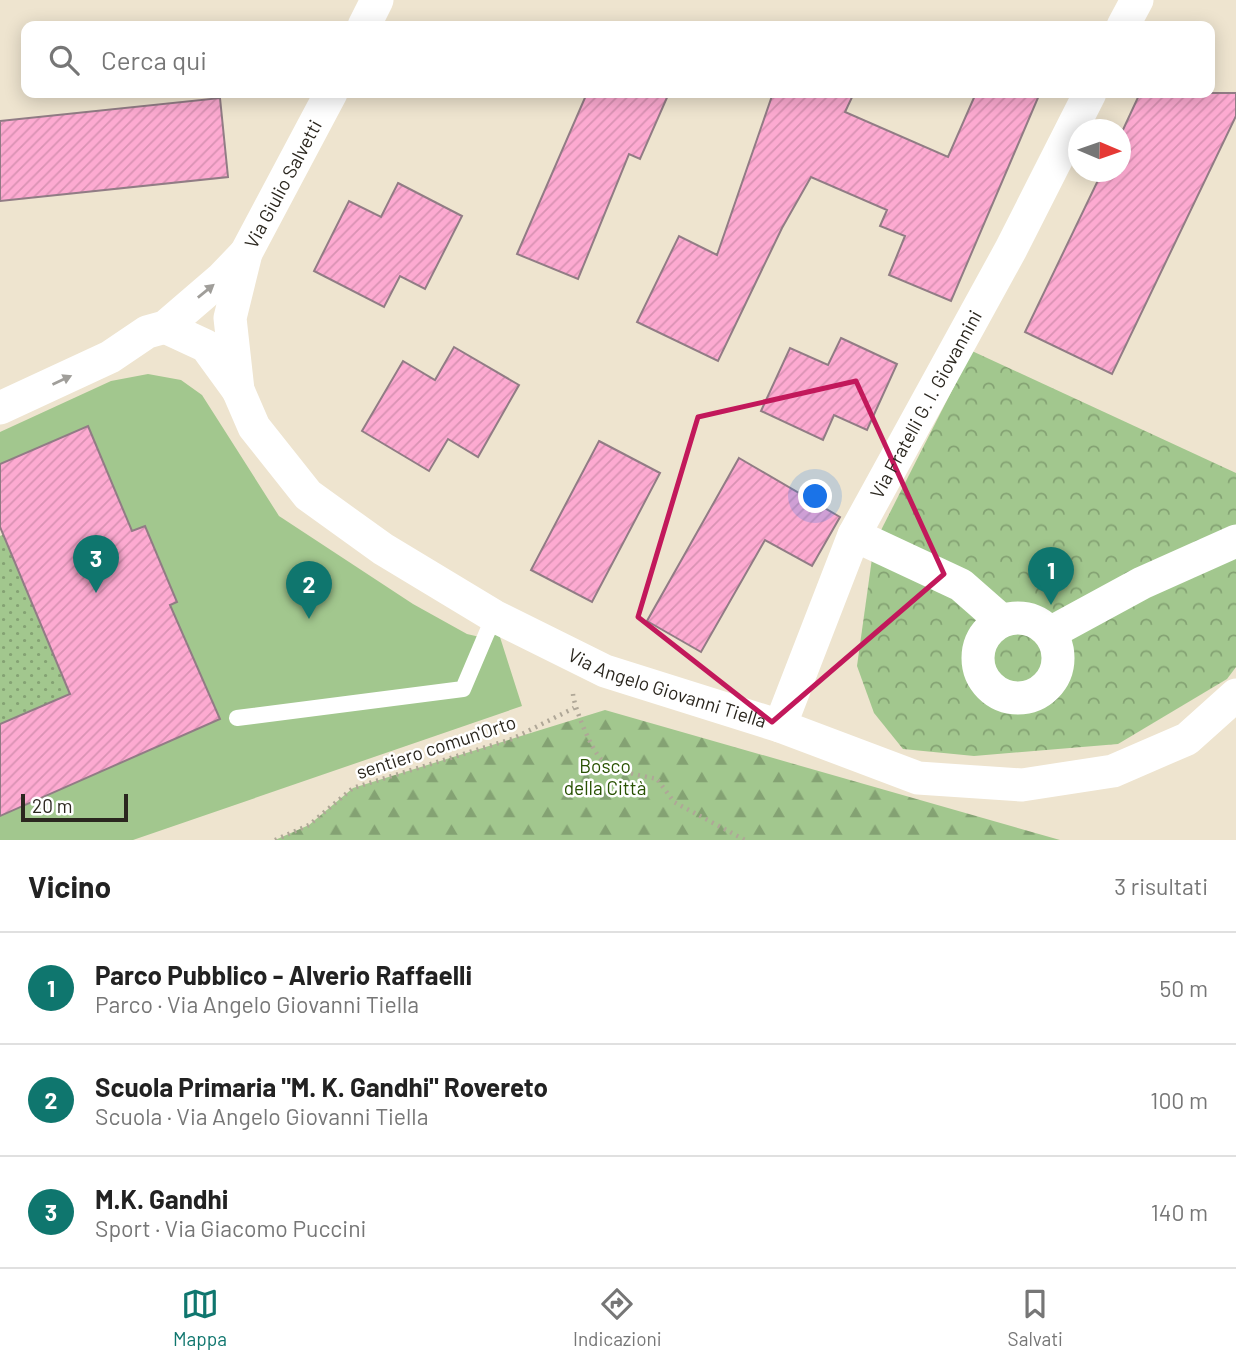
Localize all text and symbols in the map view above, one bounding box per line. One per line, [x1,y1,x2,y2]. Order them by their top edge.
search box [21,21,1215,98]
icon: search [45,41,83,79]
text: Cerca qui [101,44,207,75]
street label: Via Giulio Salvetti [239,116,326,252]
north arrow [1068,119,1131,182]
one-way arrow [197,283,215,298]
street label: Via Fratelli G. I. Giovannini [864,306,986,502]
one-way arrow [52,374,72,385]
your location [798,479,832,513]
pin: 3 [73,535,119,593]
pin: 1 [1028,547,1074,605]
pin: 2 [286,561,332,619]
street label: Via Angelo Giovanni Tiella [564,643,769,732]
street label: sentiero comun'Orto [353,710,519,783]
park label: Bosco della Città [564,754,646,799]
scale bar [21,791,128,823]
text: 20 m [32,794,72,817]
text: Vicino [28,868,111,904]
text: 3 risultati [1114,872,1208,900]
text: Parco Pubblico - Alverio Raffaelli [95,959,472,990]
text: 1 [47,974,55,1002]
text: 50 m [1160,974,1208,1002]
text: Parco · Via Angelo Giovanni Tiella [95,990,419,1018]
text: Scuola Primaria "M. K. Gandhi" Rovereto [95,1071,548,1102]
text: 2 [45,1086,57,1114]
text: 100 m [1150,1086,1208,1114]
text: Scuola · Via Angelo Giovanni Tiella [95,1102,428,1130]
text: M.K. Gandhi [95,1183,228,1214]
text: 3 [45,1198,57,1226]
text: 140 m [1151,1198,1208,1226]
text: Sport · Via Giacomo Puccini [95,1214,366,1242]
tab: Mappa [173,1285,227,1350]
tab: Indicazioni [573,1285,662,1350]
tab: Salvati [1008,1285,1063,1350]

